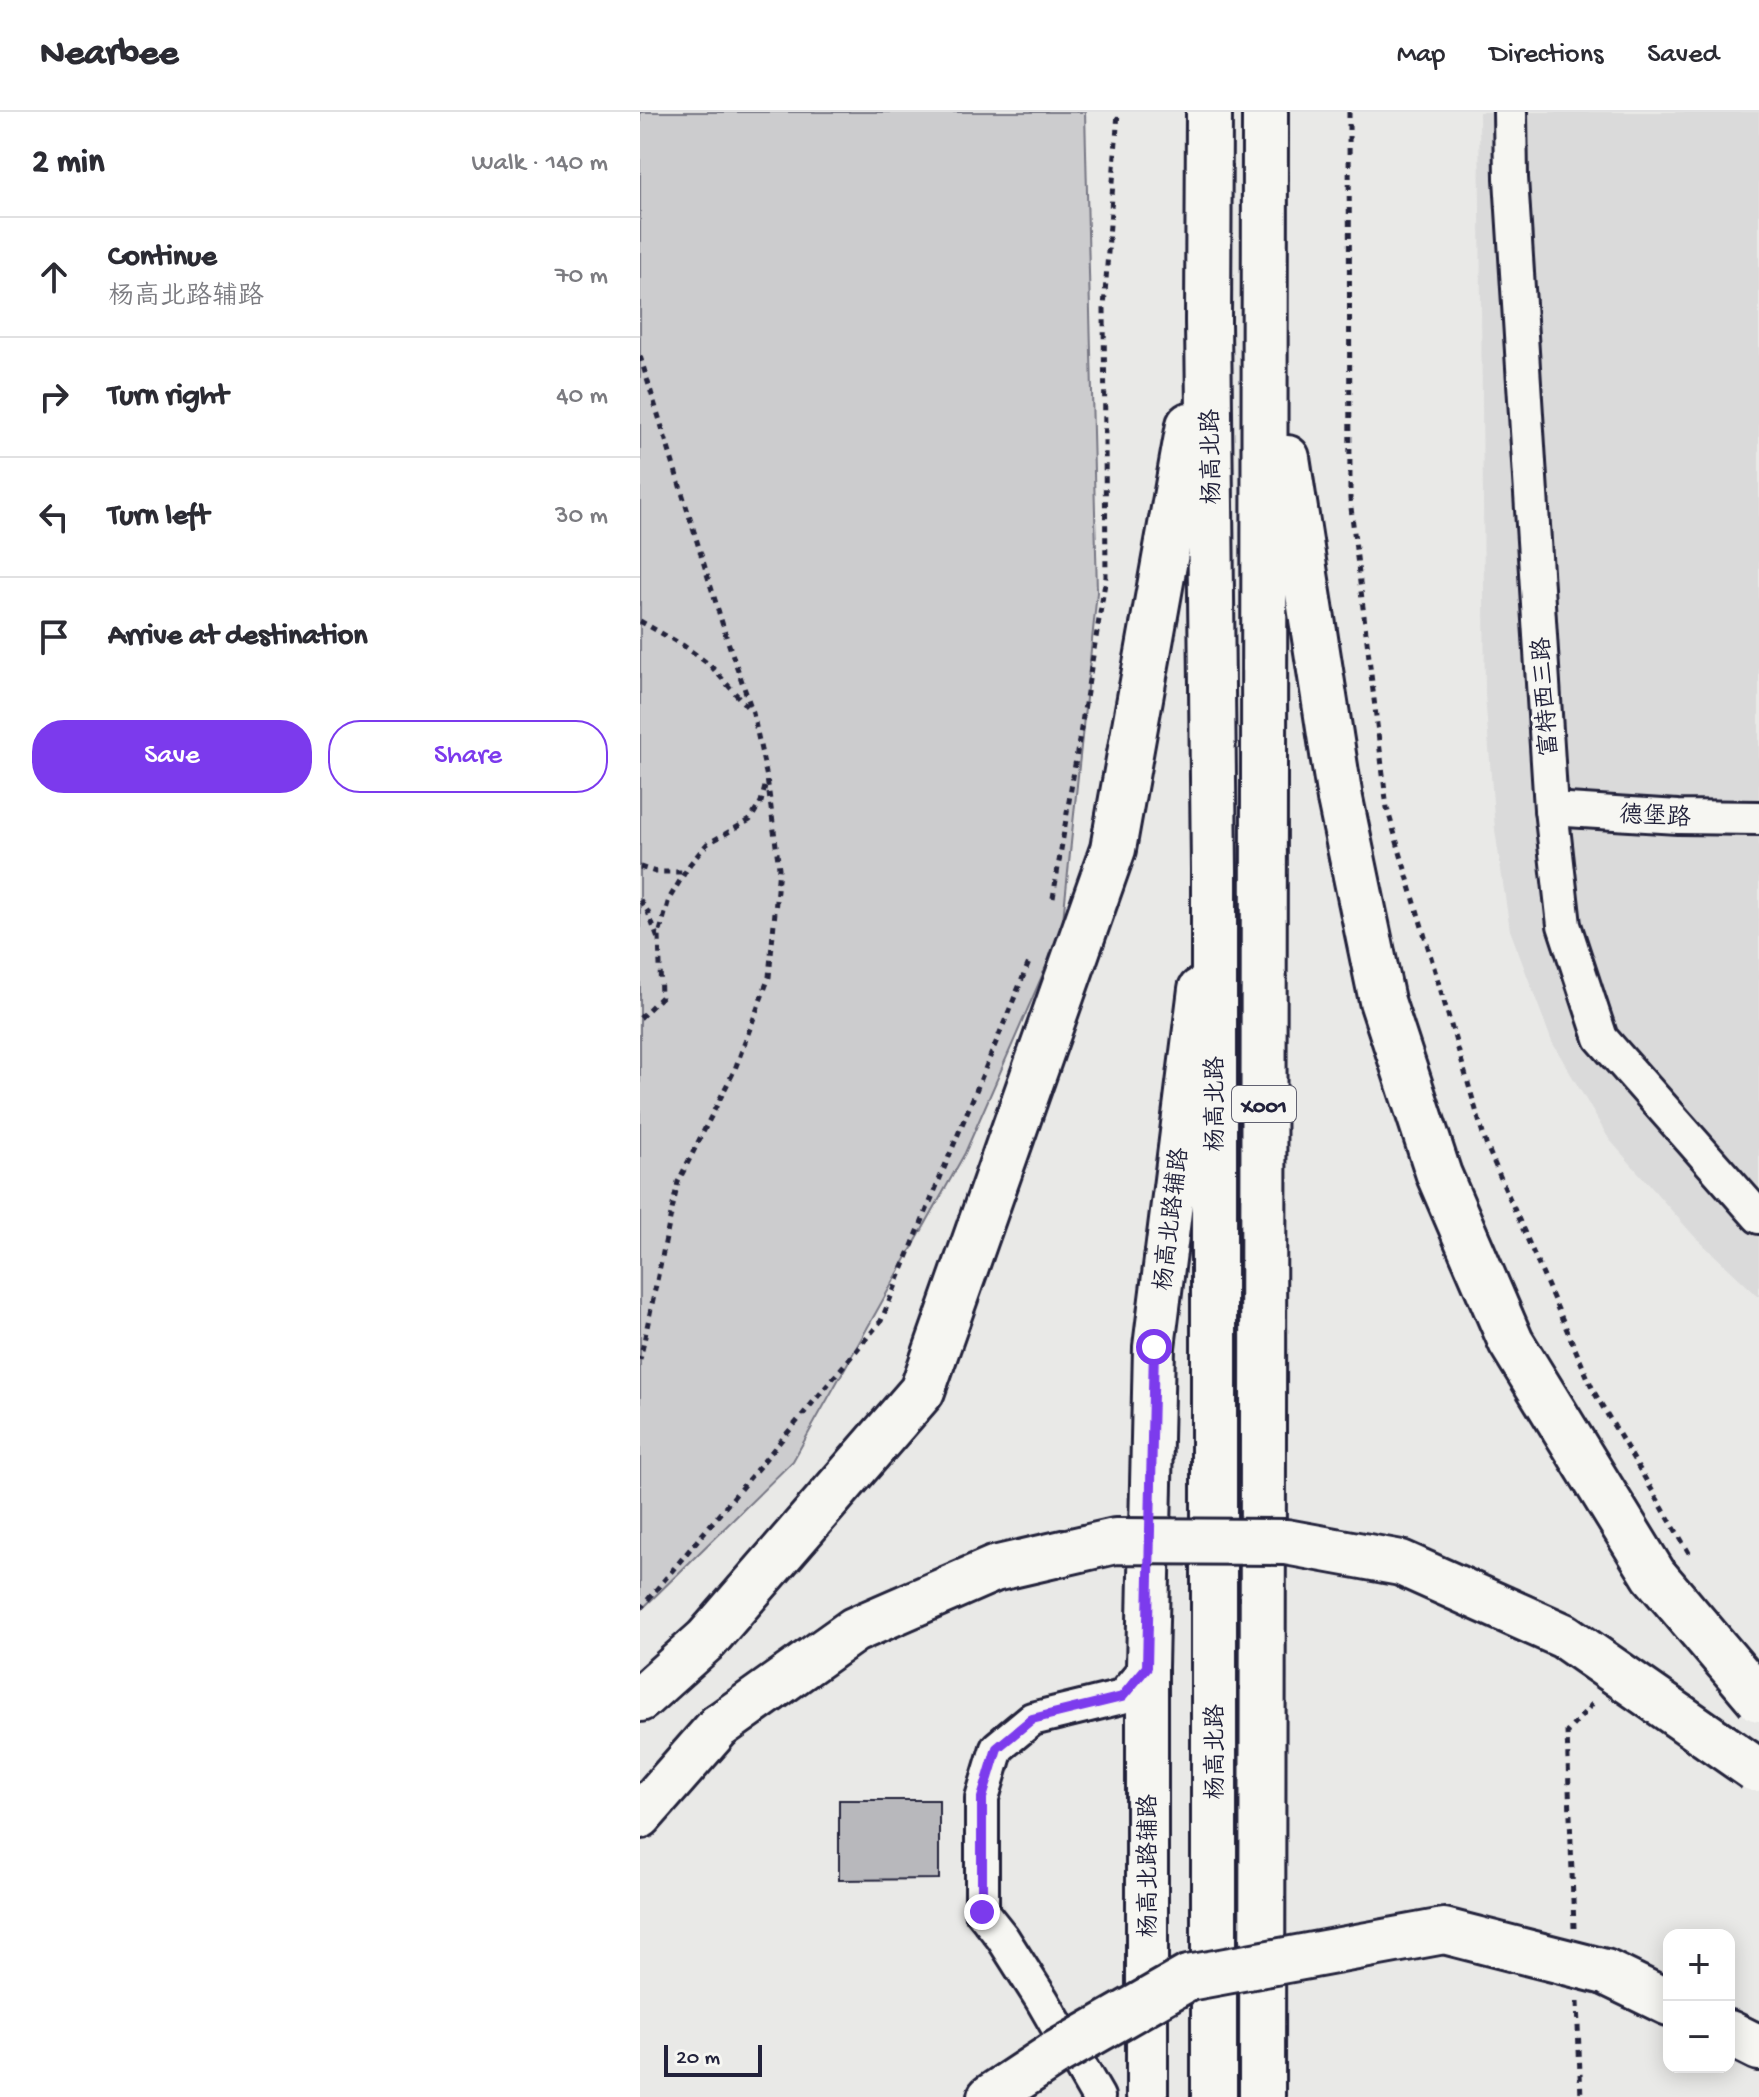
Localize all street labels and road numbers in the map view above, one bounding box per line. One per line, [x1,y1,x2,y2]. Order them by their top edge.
street label: 杨高北路 [1196,409,1229,505]
street label: 富特西三路 [1527,636,1566,758]
street label: 德堡路 [1618,800,1692,835]
street label: 杨高北路 [1201,1056,1232,1152]
road number: X001 [1232,1086,1296,1122]
street label: 杨高北路辅路 [1148,1146,1197,1293]
street label: 杨高北路 [1201,1704,1232,1800]
street label: 杨高北路辅路 [1134,1794,1165,1938]

